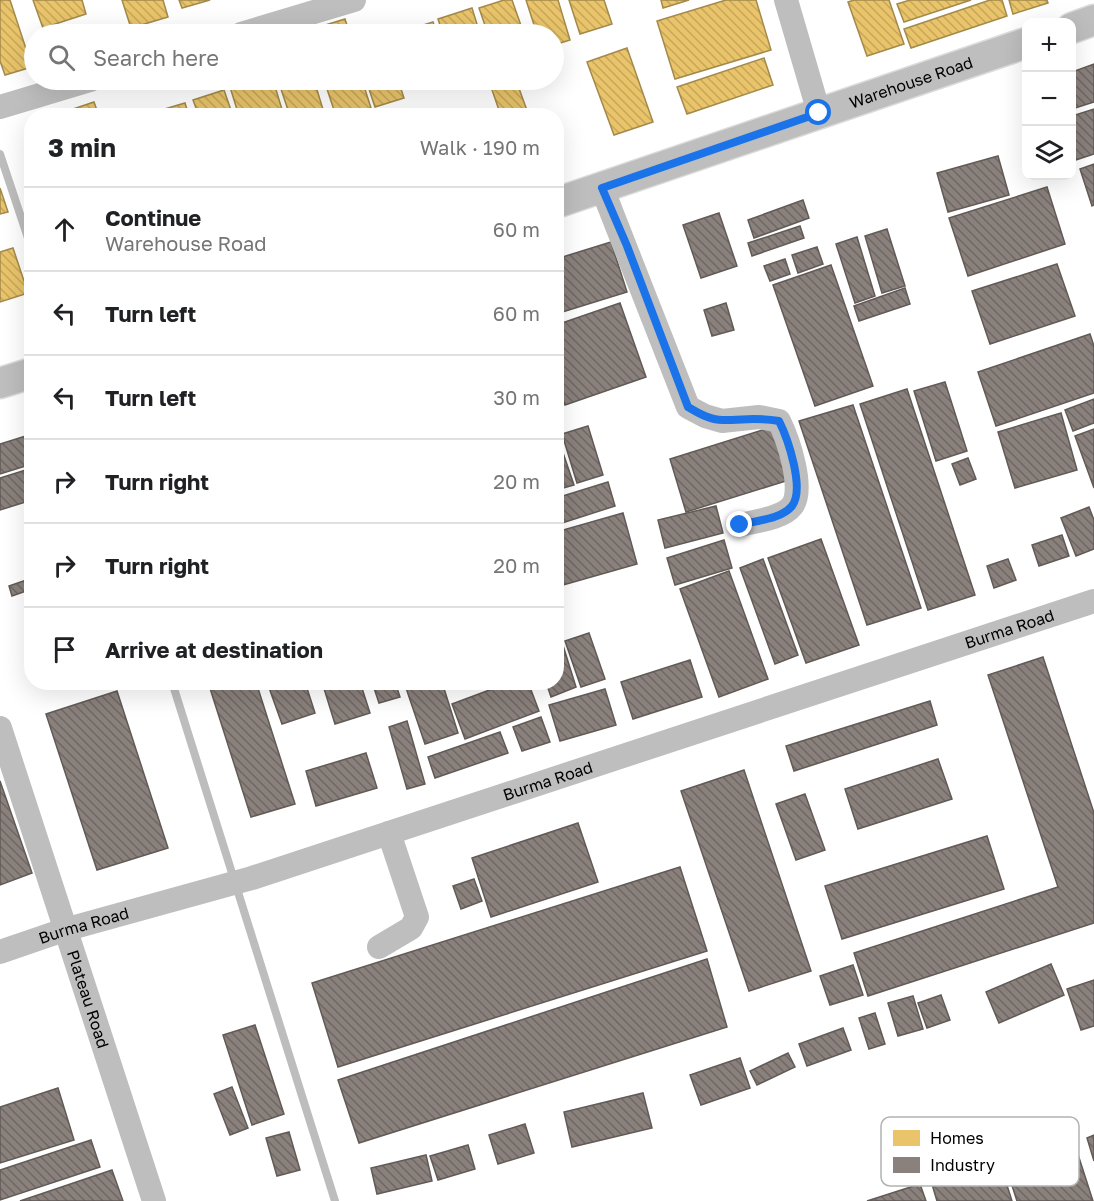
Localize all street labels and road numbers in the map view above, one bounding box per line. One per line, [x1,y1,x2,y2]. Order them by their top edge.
street label: Warehouse Road [847,52,975,112]
street label: Burma Road [962,605,1057,653]
street label: Burma Road [500,757,595,805]
street label: Burma Road [36,903,131,948]
street label: Plateau Road [63,947,114,1051]

